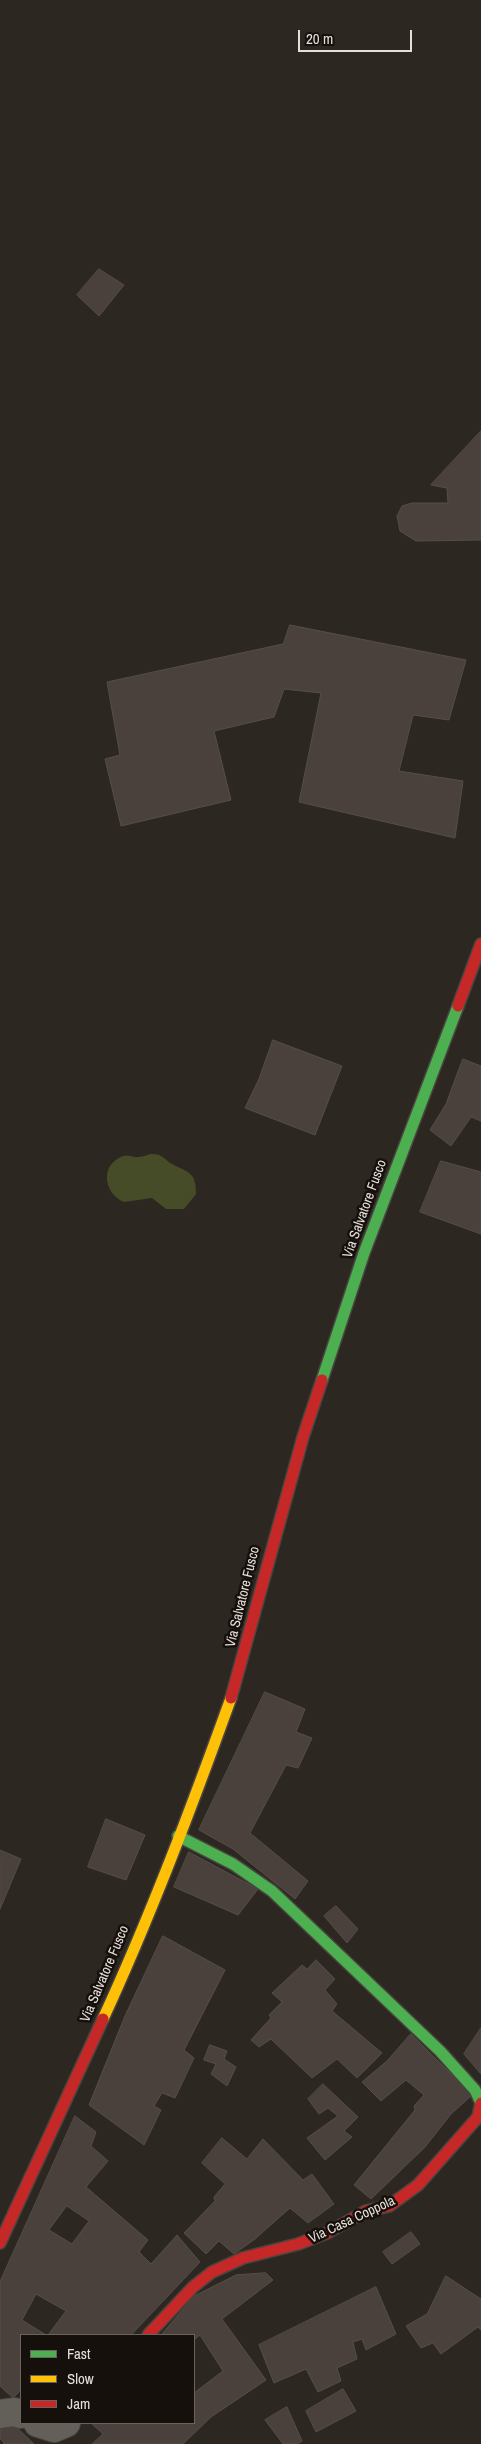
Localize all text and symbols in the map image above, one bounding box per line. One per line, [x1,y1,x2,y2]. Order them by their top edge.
scale bar [301,20,415,52]
text: 20 m [306,28,333,49]
street label: Via Salvatore Fusco [339,1158,391,1260]
street label: Via Salvatore Fusco [222,1545,264,1649]
street label: Via Salvatore Fusco [77,1923,133,2025]
street label: Via Casa Coppola [306,2193,398,2247]
legend [20,2334,195,2424]
text: Fast [67,2343,90,2364]
text: Slow [67,2368,94,2389]
text: Jam [67,2393,90,2414]

